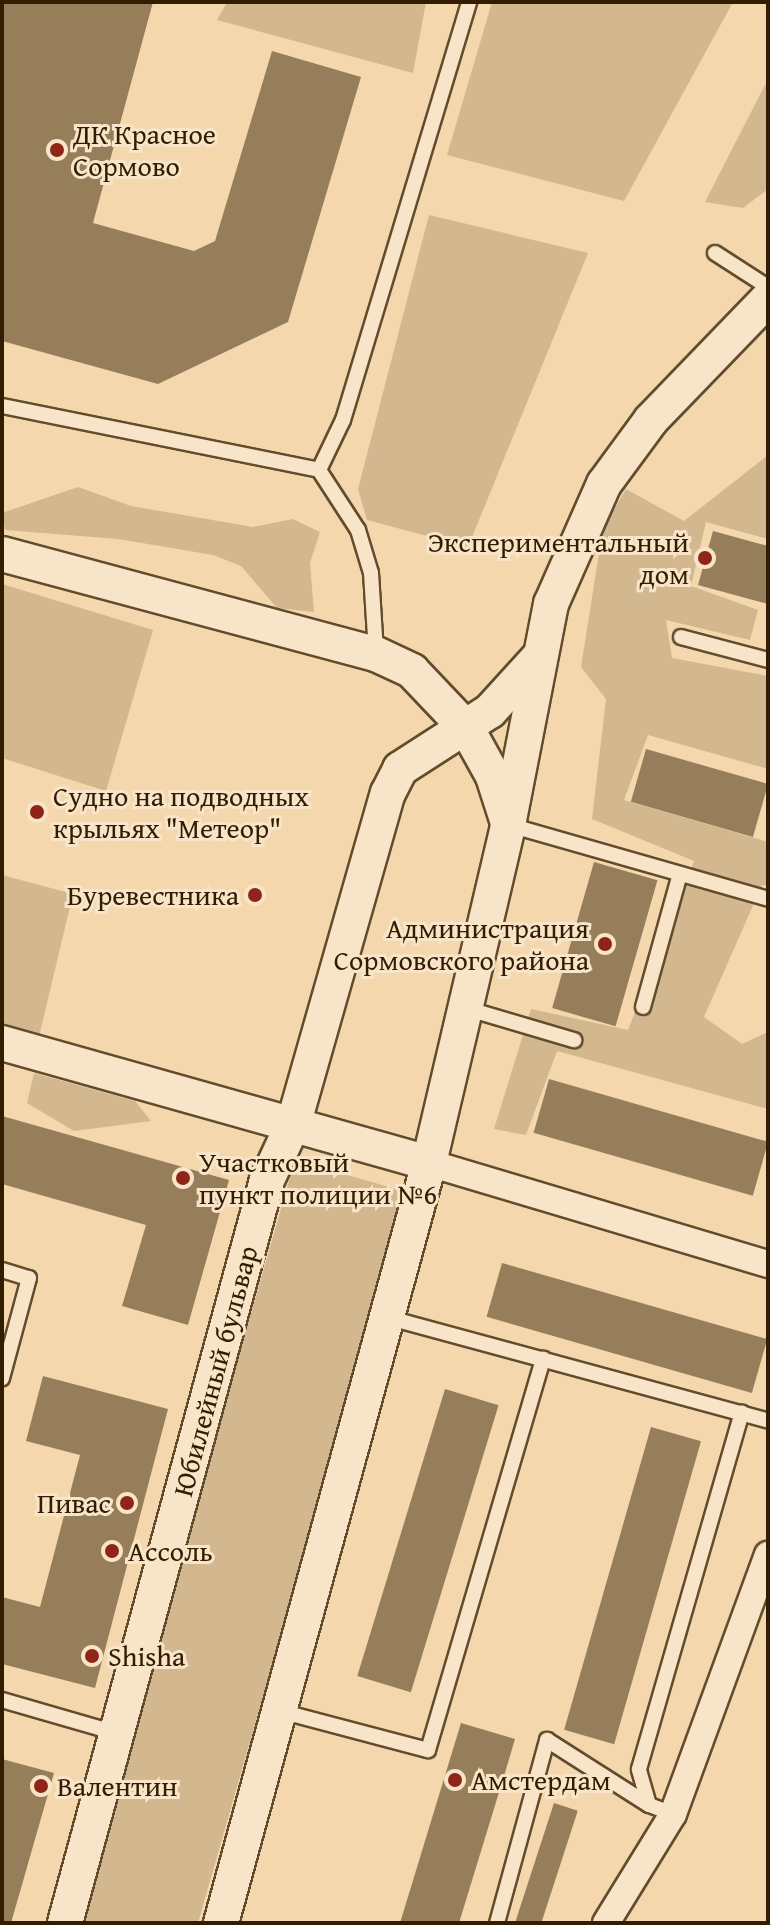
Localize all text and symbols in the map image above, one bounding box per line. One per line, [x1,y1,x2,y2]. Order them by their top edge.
place label: ДК Красное Сормово [73,117,216,183]
marker: ДК Красное Сормово [48,141,66,159]
place label: Экспериментальный дом [428,525,689,591]
marker: Экспериментальный дом [696,549,714,567]
place label: Судно на подводных крыльях "Метеор" [53,779,309,845]
marker: Судно на подводных крыльях "Метеор" [28,803,46,821]
place label: Буревестника [67,878,239,912]
marker: Буревестника [246,886,264,904]
place label: Администрация Сормовского района [334,911,589,977]
marker: Администрация Сормовского района [596,935,614,953]
place label: Участковый пункт полиции №6 [199,1145,437,1211]
marker: Участковый пункт полиции №6 [174,1169,192,1187]
street label: Юбилейный бульвар [165,1242,265,1500]
place label: Пивас [37,1486,111,1520]
marker: Пивас [118,1494,136,1512]
place label: Ассоль [128,1534,213,1568]
marker: Ассоль [103,1542,121,1560]
place label: Shisha [108,1639,185,1673]
marker: Shisha [83,1647,101,1665]
place label: Амстердам [471,1763,611,1797]
place label: Валентин [57,1769,177,1803]
marker: Амстердам [446,1771,464,1789]
marker: Валентин [32,1777,50,1795]

